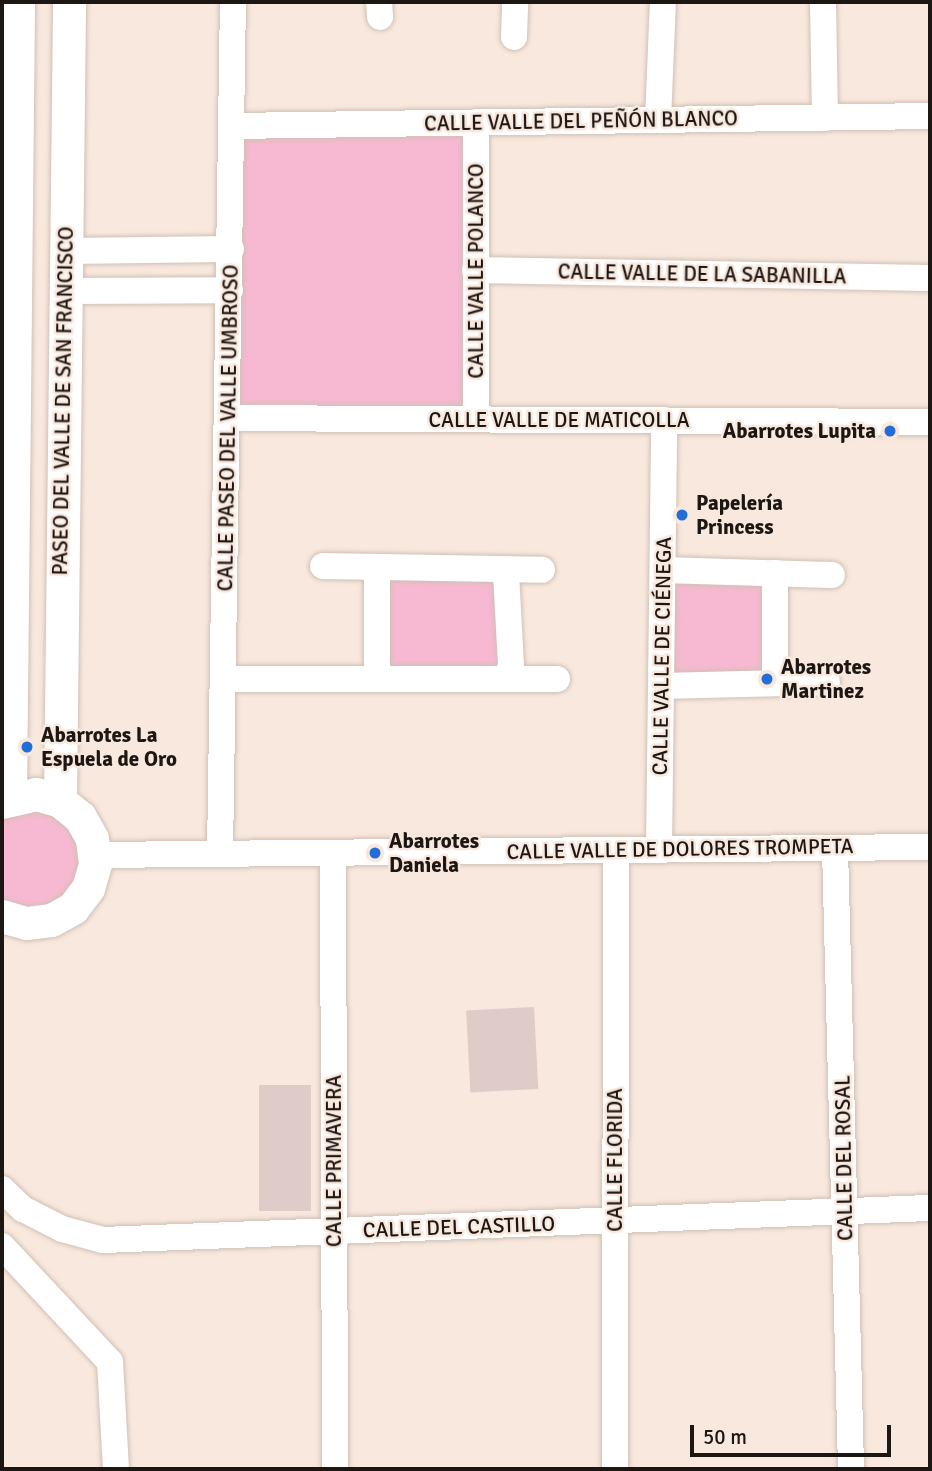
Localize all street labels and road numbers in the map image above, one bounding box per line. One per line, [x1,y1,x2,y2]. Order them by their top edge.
street label: CALLE VALLE DEL PEÑÓN BLANCO [424,106,738,136]
street label: CALLE VALLE POLANCO [463,163,489,379]
street label: PASEO DEL VALLE DE SAN FRANCISCO [47,226,79,576]
street label: CALLE VALLE DE LA SABANILLA [558,259,846,289]
street label: CALLE PASEO DEL VALLE UMBROSO [213,264,243,592]
street label: CALLE VALLE DE MATICOLLA [428,407,690,433]
street label: CALLE VALLE DE CIÉNEGA [647,537,677,775]
street label: CALLE VALLE DE DOLORES TROMPETA [506,833,854,865]
street label: CALLE PRIMAVERA [321,1075,347,1247]
street label: CALLE DEL ROSAL [830,1075,858,1241]
street label: CALLE FLORIDA [602,1088,628,1232]
street label: CALLE DEL CASTILLO [362,1211,556,1243]

